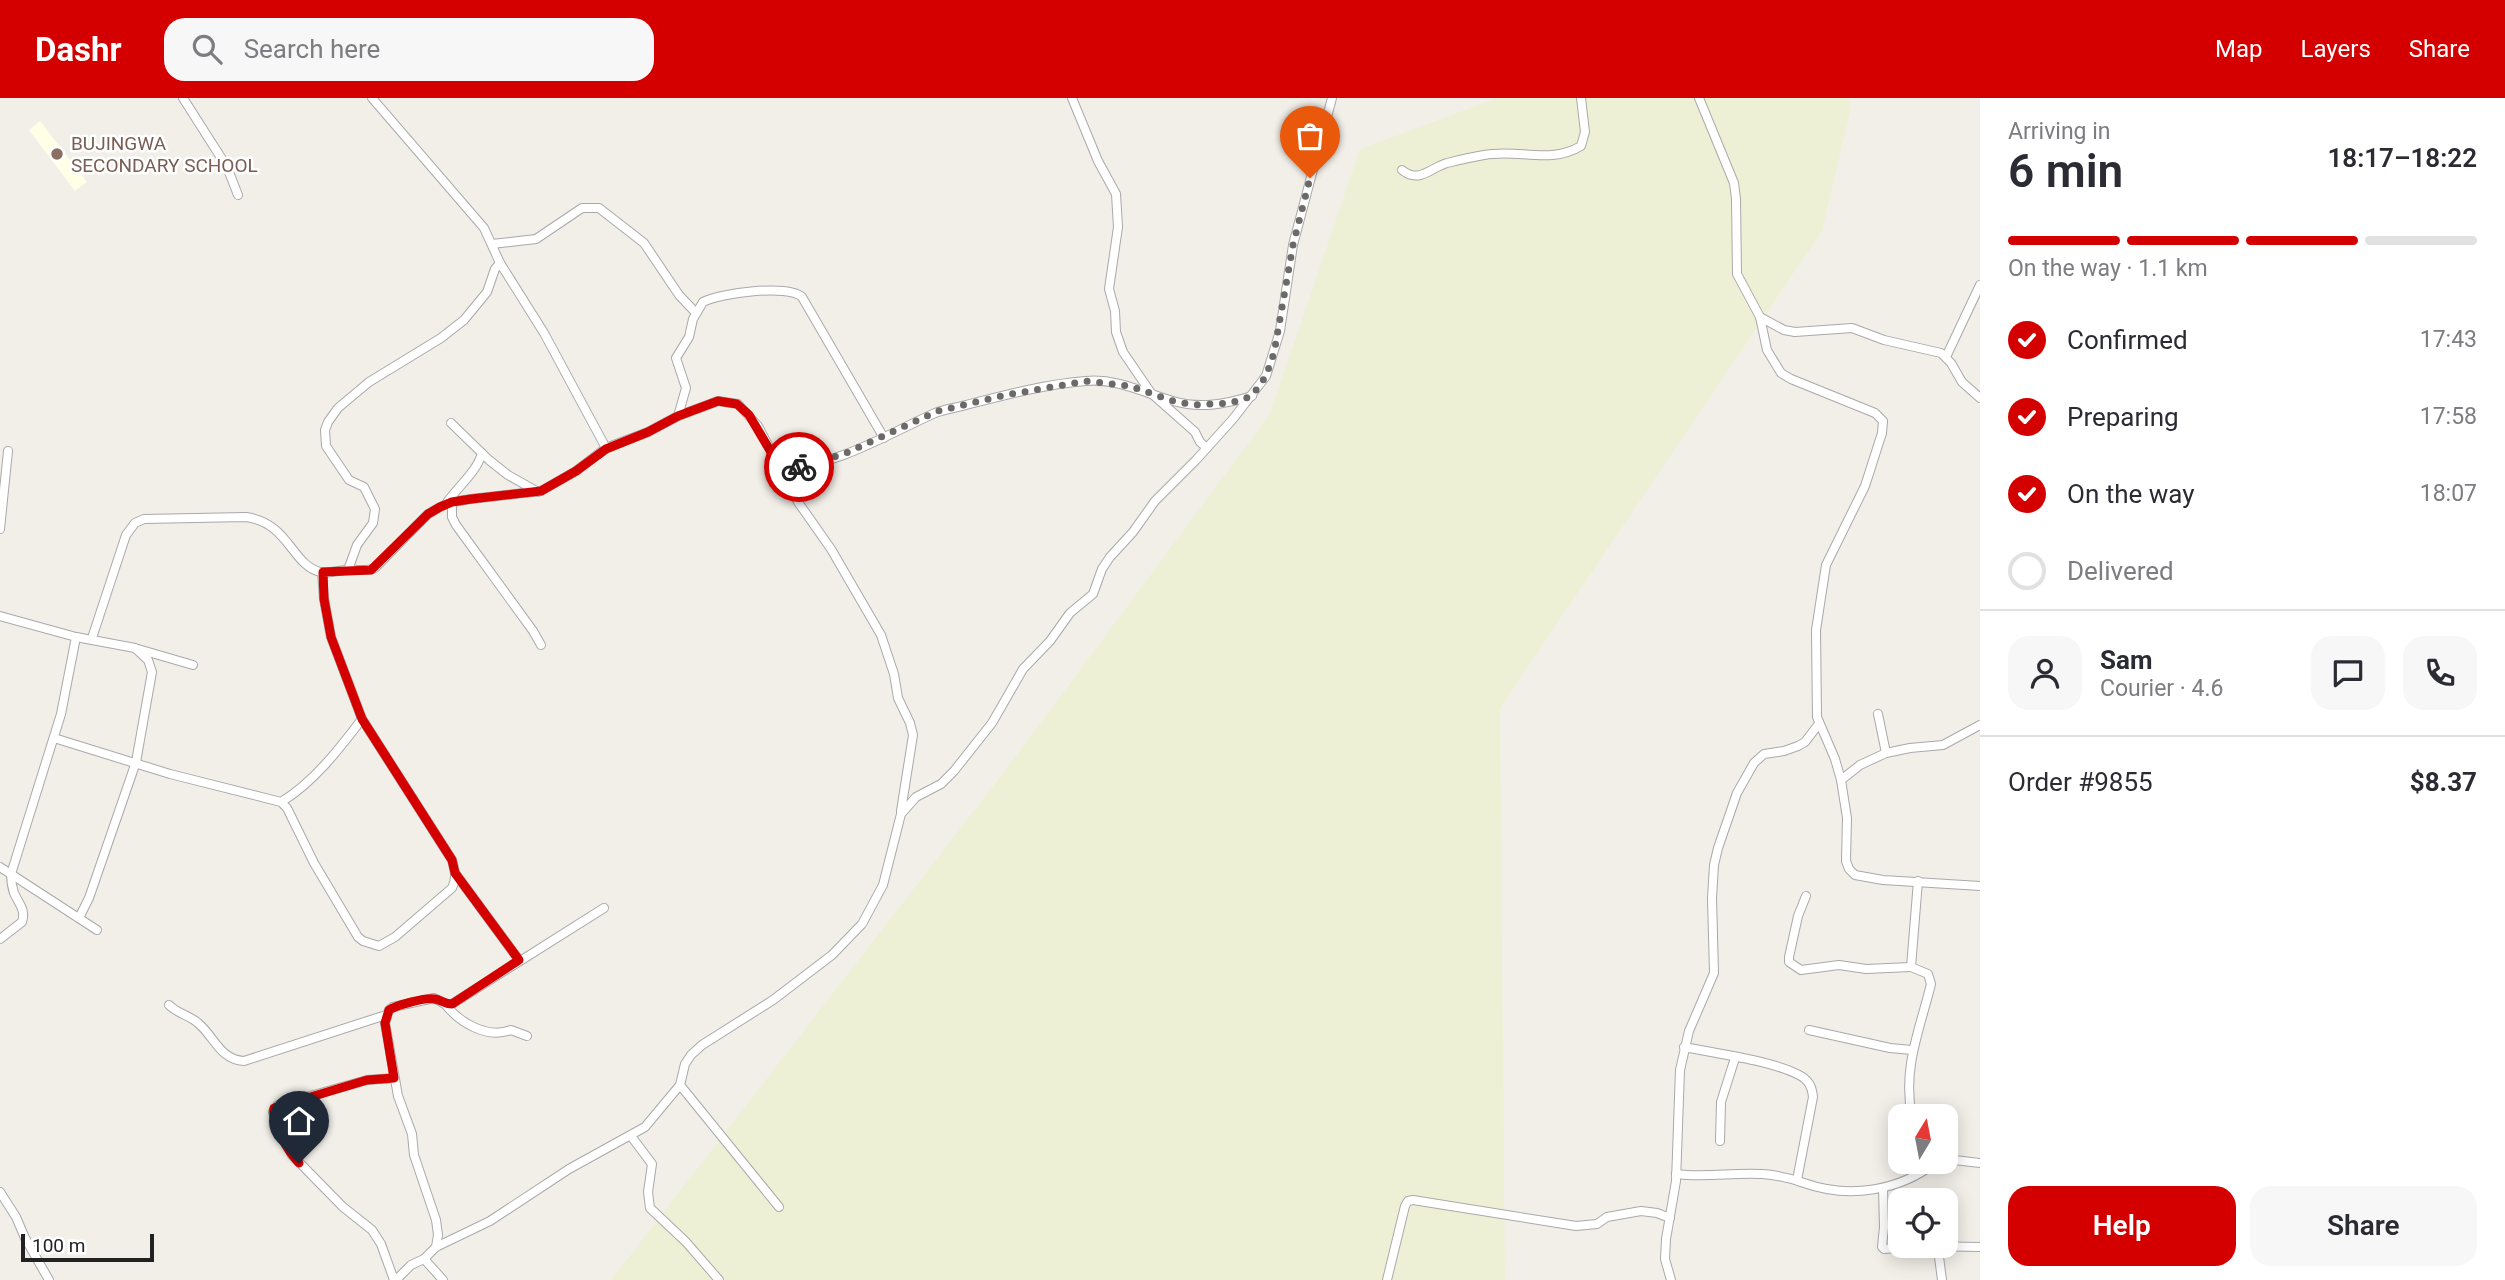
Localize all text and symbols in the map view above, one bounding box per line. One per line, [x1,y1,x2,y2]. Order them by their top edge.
search box [164,18,654,81]
text: Dashr [35,30,122,69]
icon: search [188,30,226,68]
text: Search here [244,34,380,64]
text: Map [2215,35,2263,63]
text: Layers [2301,35,2371,63]
text: Share [2409,35,2470,63]
pin [1280,106,1340,178]
icon: bag [1291,117,1329,155]
text: Arriving in [2008,118,2111,145]
place label: BUJINGWA SECONDARY SCHOOL [71,132,258,177]
text: 18:17–18:22 [2327,143,2477,173]
text: 6 min [2008,144,2123,198]
marker: BUJINGWA SECONDARY SCHOOL [49,146,65,162]
text: On the way · 1.1 km [2008,255,2208,282]
icon: check [2008,321,2046,359]
text: Confirmed [2067,325,2188,355]
text: 17:43 [2420,326,2477,353]
icon: check [2008,398,2046,436]
text: Preparing [2067,402,2179,432]
text: 17:58 [2420,403,2477,430]
courier [764,432,834,502]
icon: bike [780,448,818,486]
icon: check [2008,475,2046,513]
text: On the way [2067,479,2195,509]
text: 18:07 [2420,480,2477,507]
text: Delivered [2067,556,2174,586]
button: person [2008,636,2082,710]
button: chat [2311,636,2385,710]
button: phone [2403,636,2477,710]
text: Sam [2100,645,2152,675]
text: Courier · 4.6 [2100,675,2223,702]
text: Order #9855 [2008,767,2153,797]
text: $8.37 [2410,767,2477,797]
pin [269,1091,329,1163]
icon: home [280,1102,318,1140]
north arrow [1888,1104,1958,1174]
map controls [1888,1104,1958,1258]
button: Help [2008,1186,2236,1266]
button: Share [2250,1186,2477,1266]
button: locate [1888,1188,1958,1258]
scale bar [21,1231,154,1263]
text: 100 m [32,1234,85,1257]

